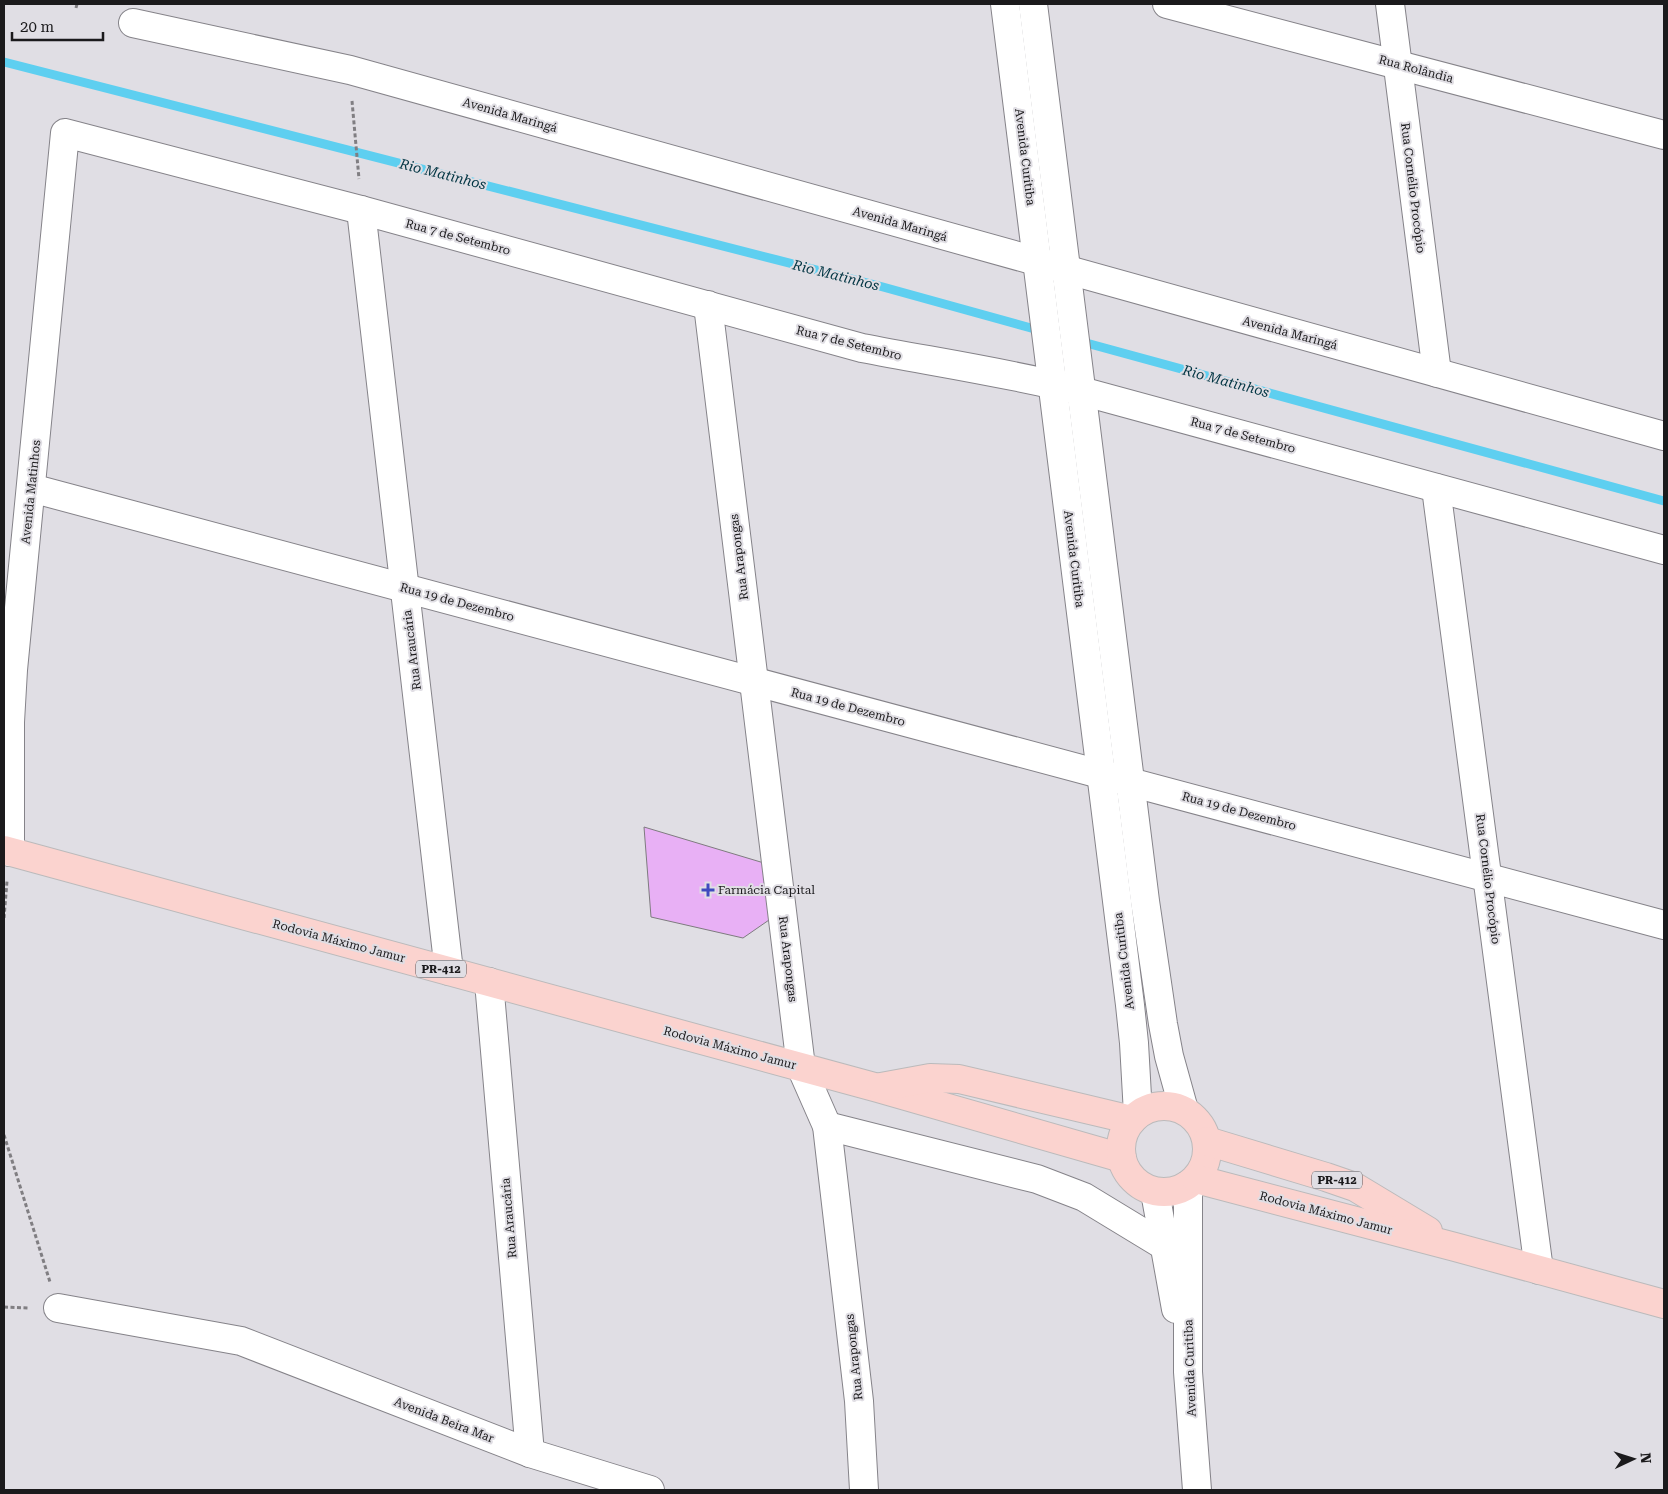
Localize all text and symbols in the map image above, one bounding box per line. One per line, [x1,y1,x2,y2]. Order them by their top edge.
scale bar [12,10,104,42]
text: 20 m [20,18,55,36]
street label: Rua Rolândia [1377,52,1455,86]
street label: Avenida Maringá [461,95,559,135]
street label: Avenida Curitiba [1012,108,1038,207]
street label: Rua Cornélio Procópio [1398,122,1428,254]
water label: Rio Matinhos [397,155,488,193]
street label: Avenida Maringá [851,204,949,244]
street label: Rua 7 de Setembro [404,216,512,258]
water label: Rio Matinhos [790,256,881,294]
street label: Avenida Maringá [1241,314,1339,353]
street label: Rua 7 de Setembro [795,323,903,363]
water label: Rio Matinhos [1180,362,1271,400]
street label: Rua 7 de Setembro [1189,414,1297,456]
street label: Avenida Matinhos [19,439,43,545]
street label: Avenida Curitiba [1061,510,1087,609]
street label: Rua Arapongas [727,513,751,601]
street label: Rua 19 de Dezembro [398,580,516,624]
street label: Rua Araucária [400,609,424,691]
street label: Rua 19 de Dezembro [789,685,907,729]
street label: Rua 19 de Dezembro [1180,789,1298,833]
street label: Rua Cornélio Procópio [1473,813,1503,945]
place label: Farmácia Capital [718,883,815,897]
marker: Farmácia Capital [702,884,714,896]
street label: Avenida Curitiba [1111,911,1137,1010]
street label: Rua Arapongas [776,915,800,1003]
street label: Rodovia Máximo Jamur [271,917,407,966]
road number: PR-412 [416,961,466,978]
street label: Rodovia Máximo Jamur [662,1024,798,1073]
road number: PR-412 [1312,1172,1362,1188]
street label: Rua Araucária [498,1177,519,1259]
street label: Rodovia Máximo Jamur [1258,1189,1394,1238]
street label: Rua Arapongas [842,1313,865,1401]
street label: Avenida Curitiba [1181,1319,1199,1417]
street label: Avenida Beira Mar [392,1395,496,1446]
north arrow [1608,1434,1658,1484]
text: N [1638,1452,1654,1464]

